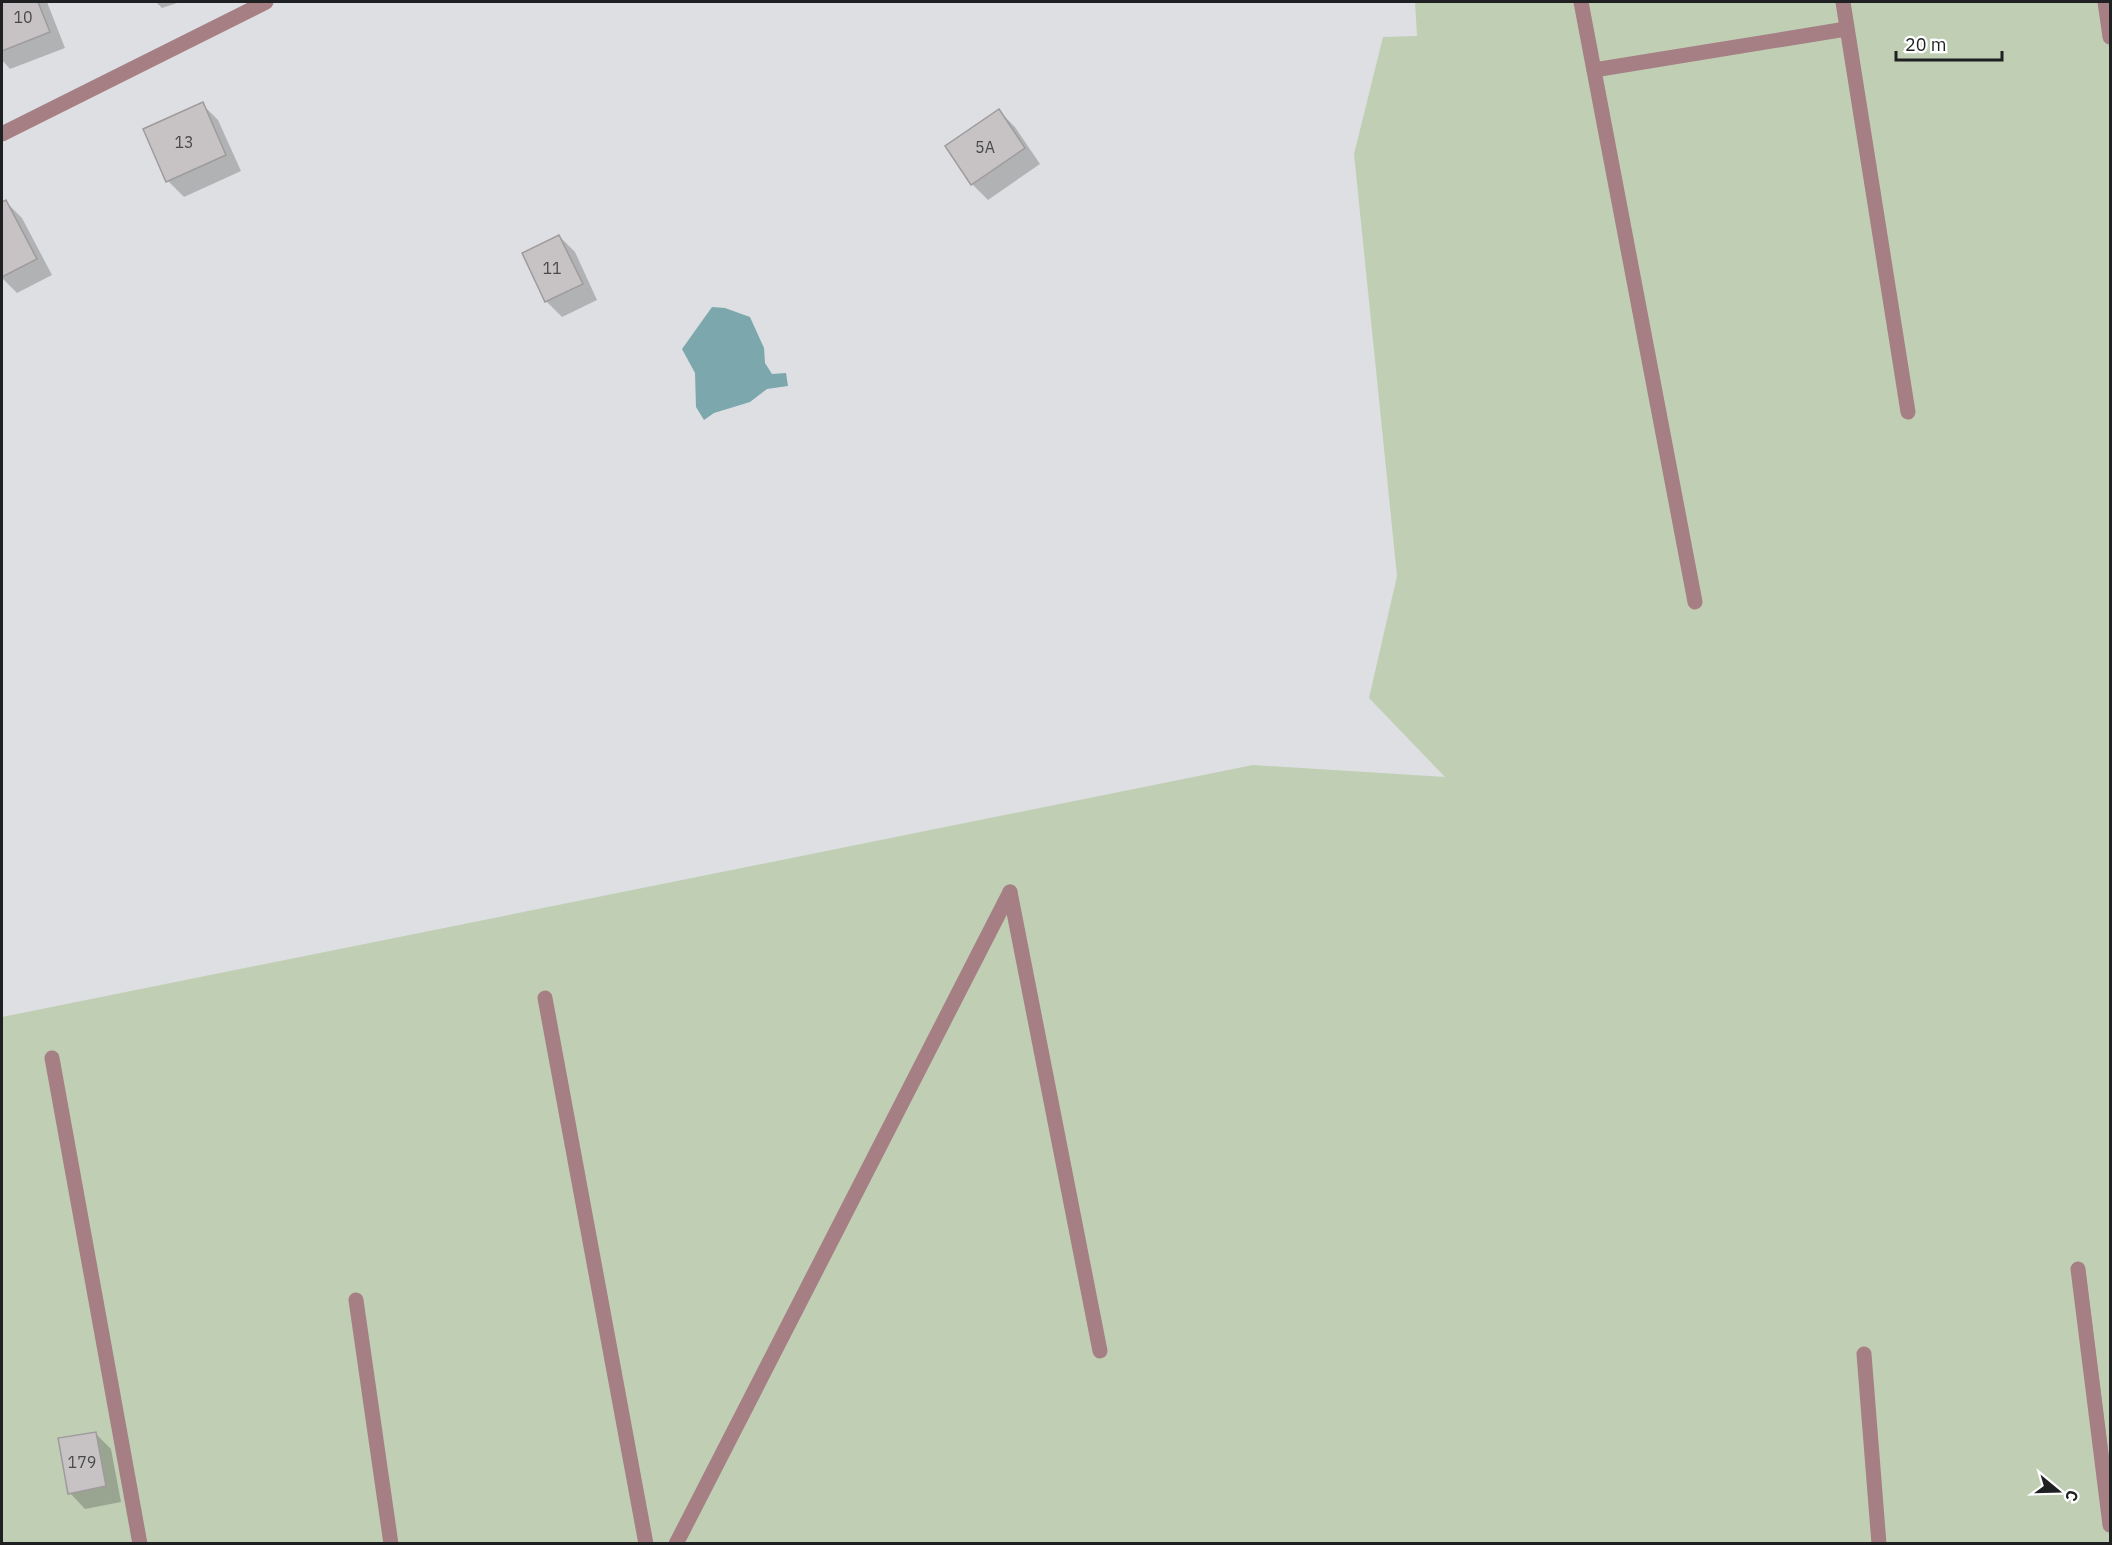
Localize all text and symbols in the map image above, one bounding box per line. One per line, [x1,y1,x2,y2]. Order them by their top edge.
house number: 10 [13,7,33,27]
scale bar [1896,24,2002,62]
text: 20 m [1905,33,1947,56]
house number: 13 [174,132,194,152]
house number: 5А [975,137,995,157]
house number: 11 [542,258,562,278]
house number: 179 [68,1452,96,1472]
north arrow [2028,1461,2088,1521]
text: С [2061,1488,2083,1504]

